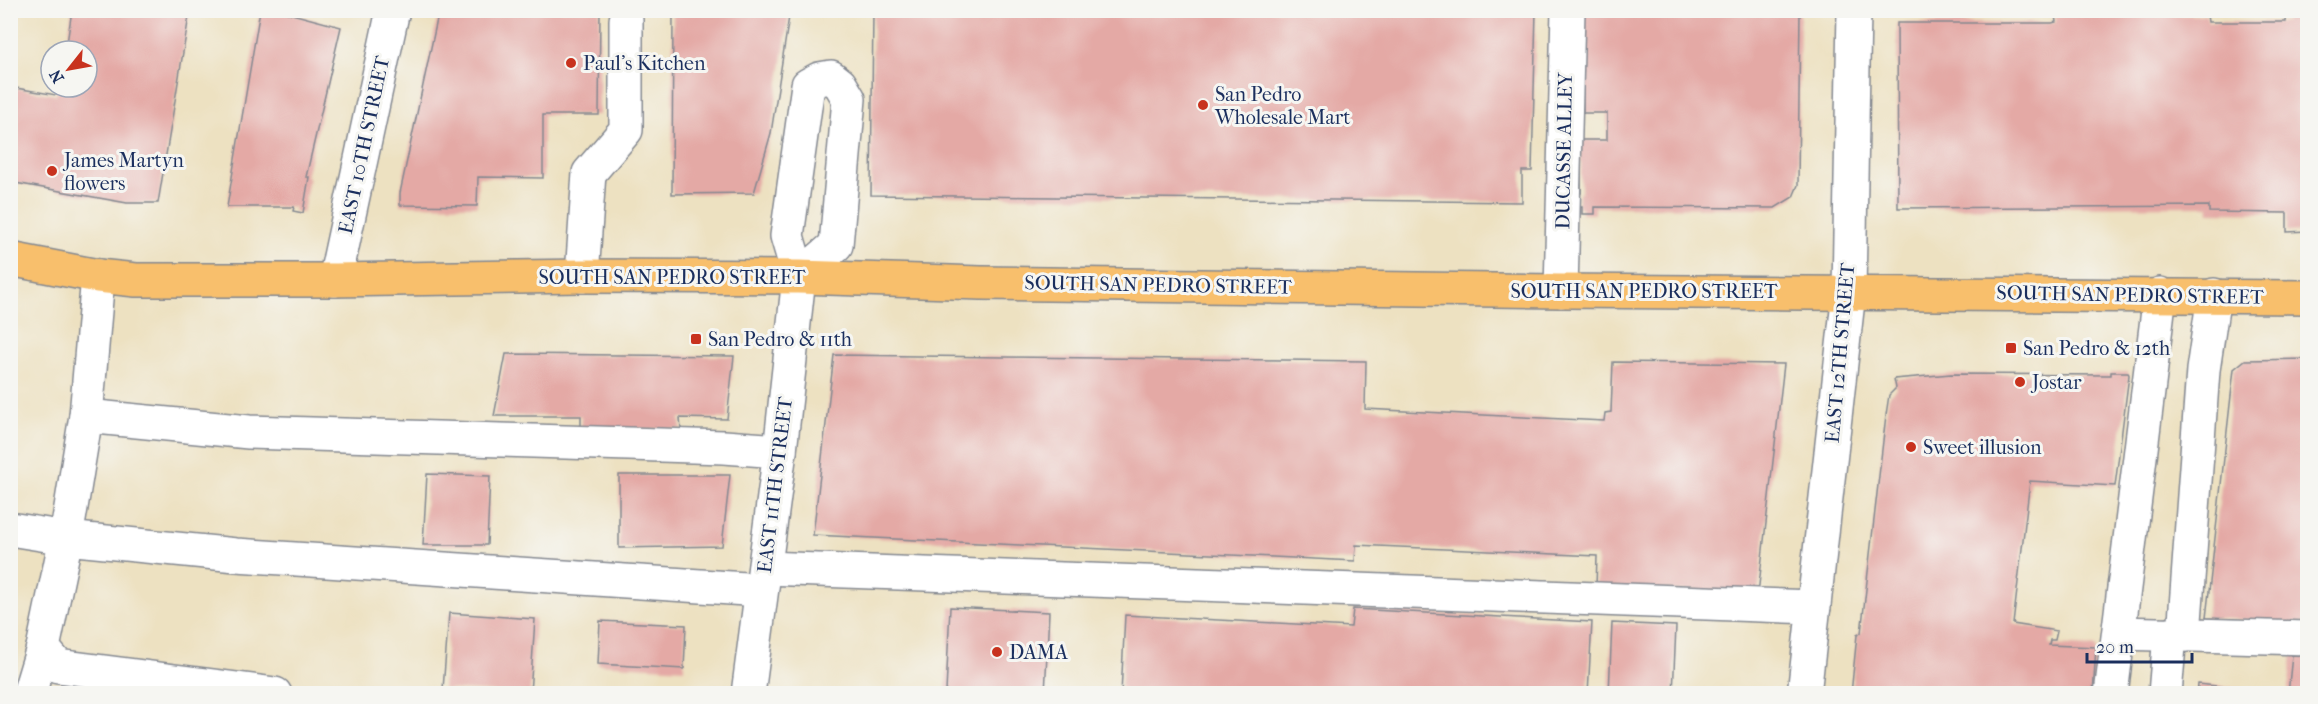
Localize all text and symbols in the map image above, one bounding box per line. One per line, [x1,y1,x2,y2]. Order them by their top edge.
north arrow [39,39,99,99]
place label: Paul's Kitchen [583,52,706,75]
street label: EAST 10TH STREET [334,54,394,236]
marker: Paul's Kitchen [564,56,578,70]
text: N [45,66,68,87]
street label: DUCASSE ALLEY [1551,71,1577,230]
place label: San Pedro Wholesale Mart [1214,83,1351,129]
marker: San Pedro Wholesale Mart [1196,98,1210,112]
place label: James Martyn flowers [62,149,184,195]
marker: James Martyn flowers [45,164,59,178]
street label: EAST 12TH STREET [1821,262,1859,444]
street label: SOUTH SAN PEDRO STREET [538,266,806,289]
street label: SOUTH SAN PEDRO STREET [1024,271,1292,299]
street label: SOUTH SAN PEDRO STREET [1510,280,1778,303]
street label: SOUTH SAN PEDRO STREET [1996,281,2264,309]
place label: San Pedro & 11th [708,328,853,351]
marker: San Pedro & 11th [689,332,703,346]
place label: San Pedro & 12th [2023,337,2171,360]
marker: San Pedro & 12th [2004,341,2018,355]
place label: Jostar [2030,371,2082,394]
marker: Jostar [2013,375,2027,389]
street label: EAST 11TH STREET [753,395,797,574]
place label: Sweet illusion [1923,436,2042,459]
marker: Sweet illusion [1904,440,1918,454]
scale bar [2087,626,2192,664]
text: 20 m [2096,637,2134,658]
place label: DAMA [1009,641,1069,664]
marker: DAMA [990,645,1004,659]

